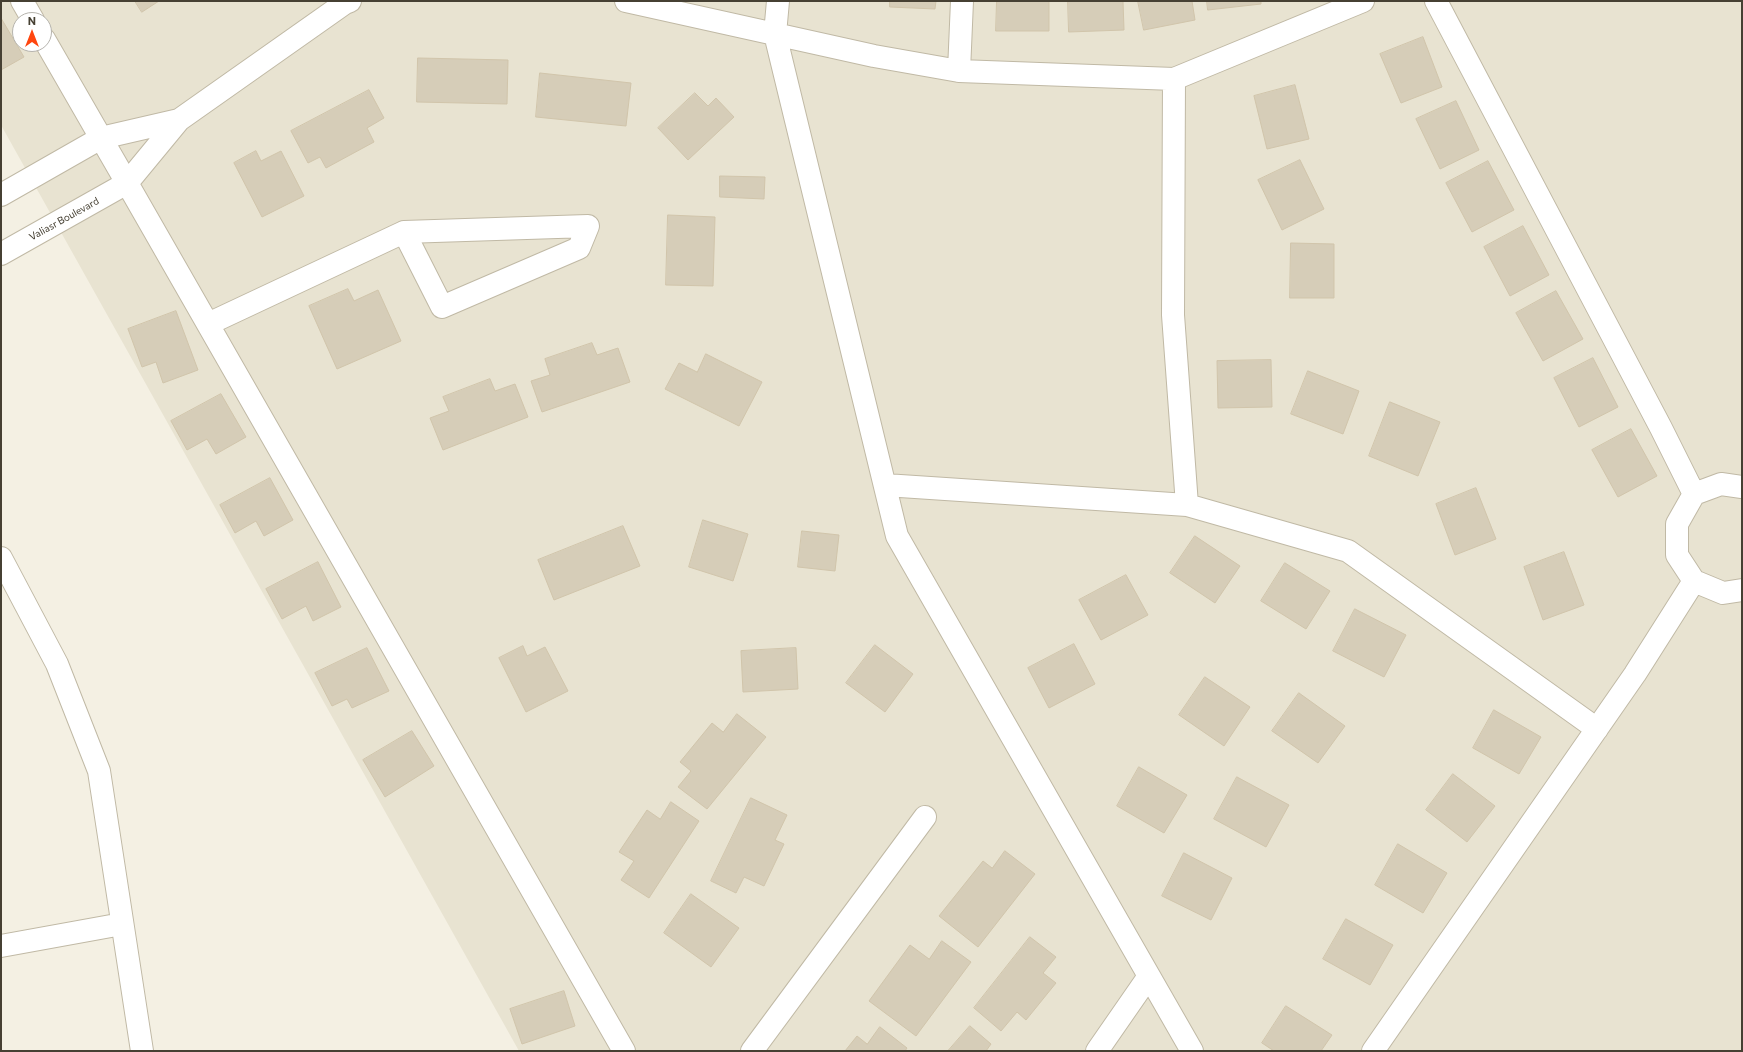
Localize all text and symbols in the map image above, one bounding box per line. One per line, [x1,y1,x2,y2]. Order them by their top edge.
north arrow [12,12,52,52]
text: N [28,14,36,27]
street label: Valiasr Boulevard [27,195,101,243]

